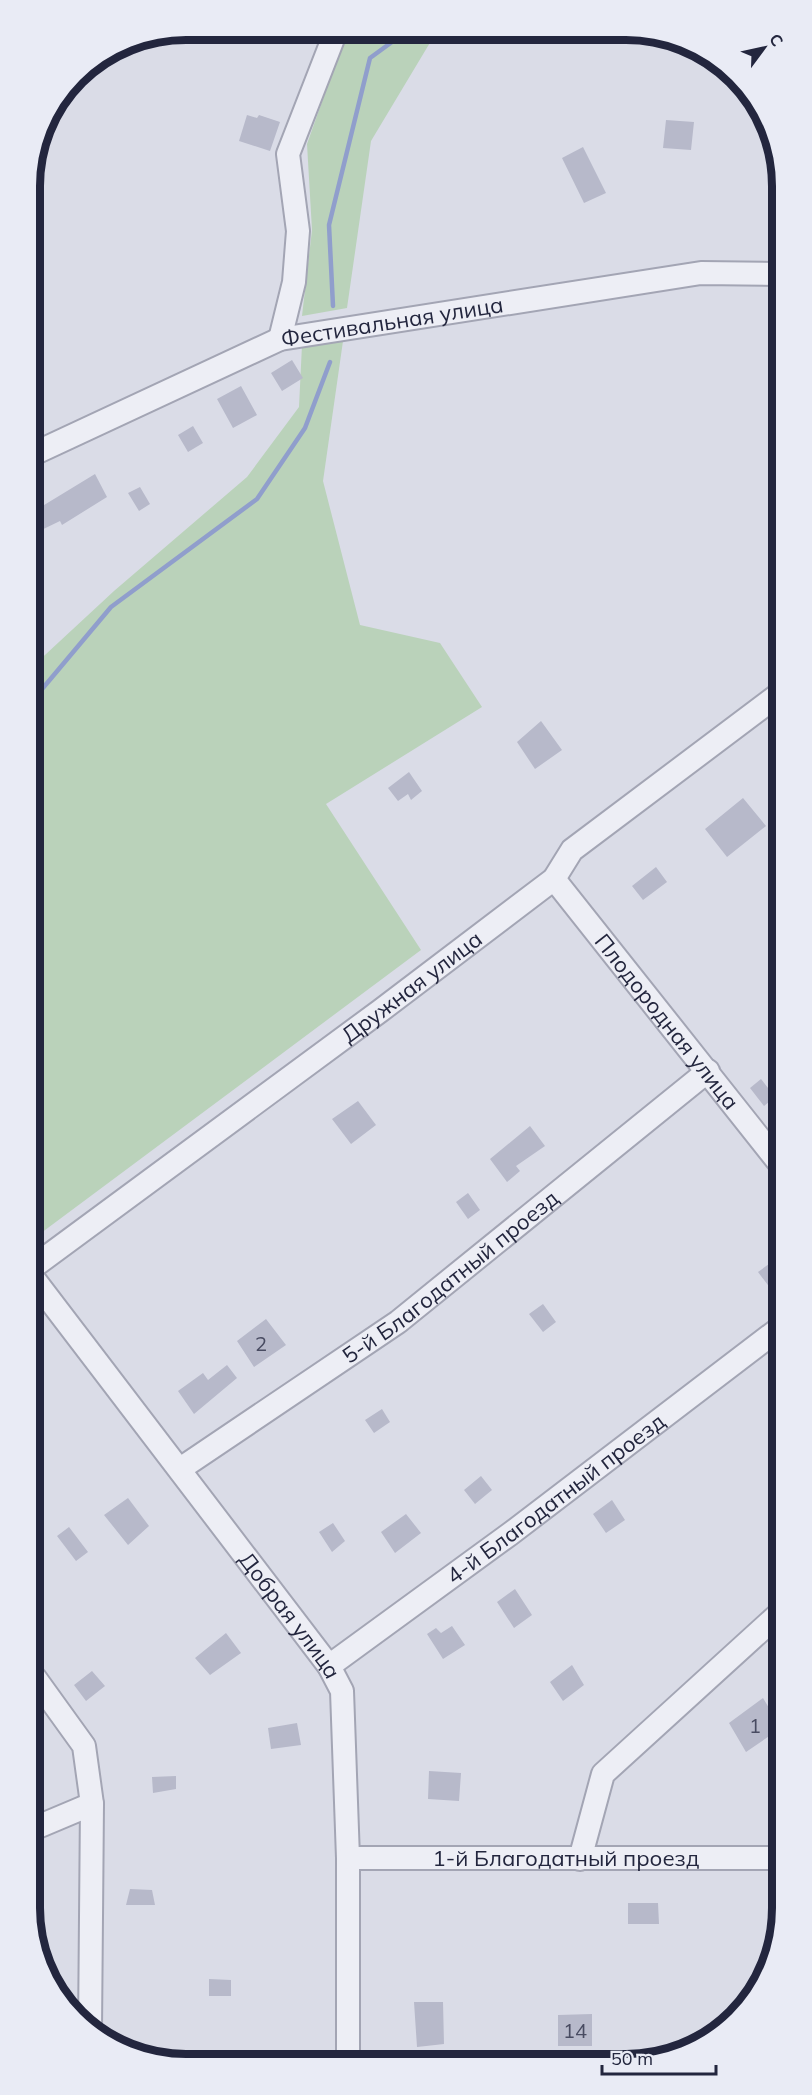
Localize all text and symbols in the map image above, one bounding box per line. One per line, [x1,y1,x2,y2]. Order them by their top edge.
north arrow [734,18,794,78]
text: С [765,30,788,50]
street label: Фестивальная улица [279,290,505,353]
street label: Дружная улица [336,925,488,1049]
street label: Плодородная улица [589,928,745,1115]
street label: 5-й Благодатный проезд [337,1184,564,1370]
house number: 2 [255,1331,267,1356]
street label: 4-й Благодатный проезд [441,1407,671,1590]
street label: Добрая улица [233,1546,347,1683]
house number: 1 [749,1713,761,1738]
street label: 1-й Благодатный проезд [433,1844,699,1872]
house number: 14 [563,2018,587,2043]
scale bar [602,2038,716,2076]
text: 50 m [611,2047,653,2070]

